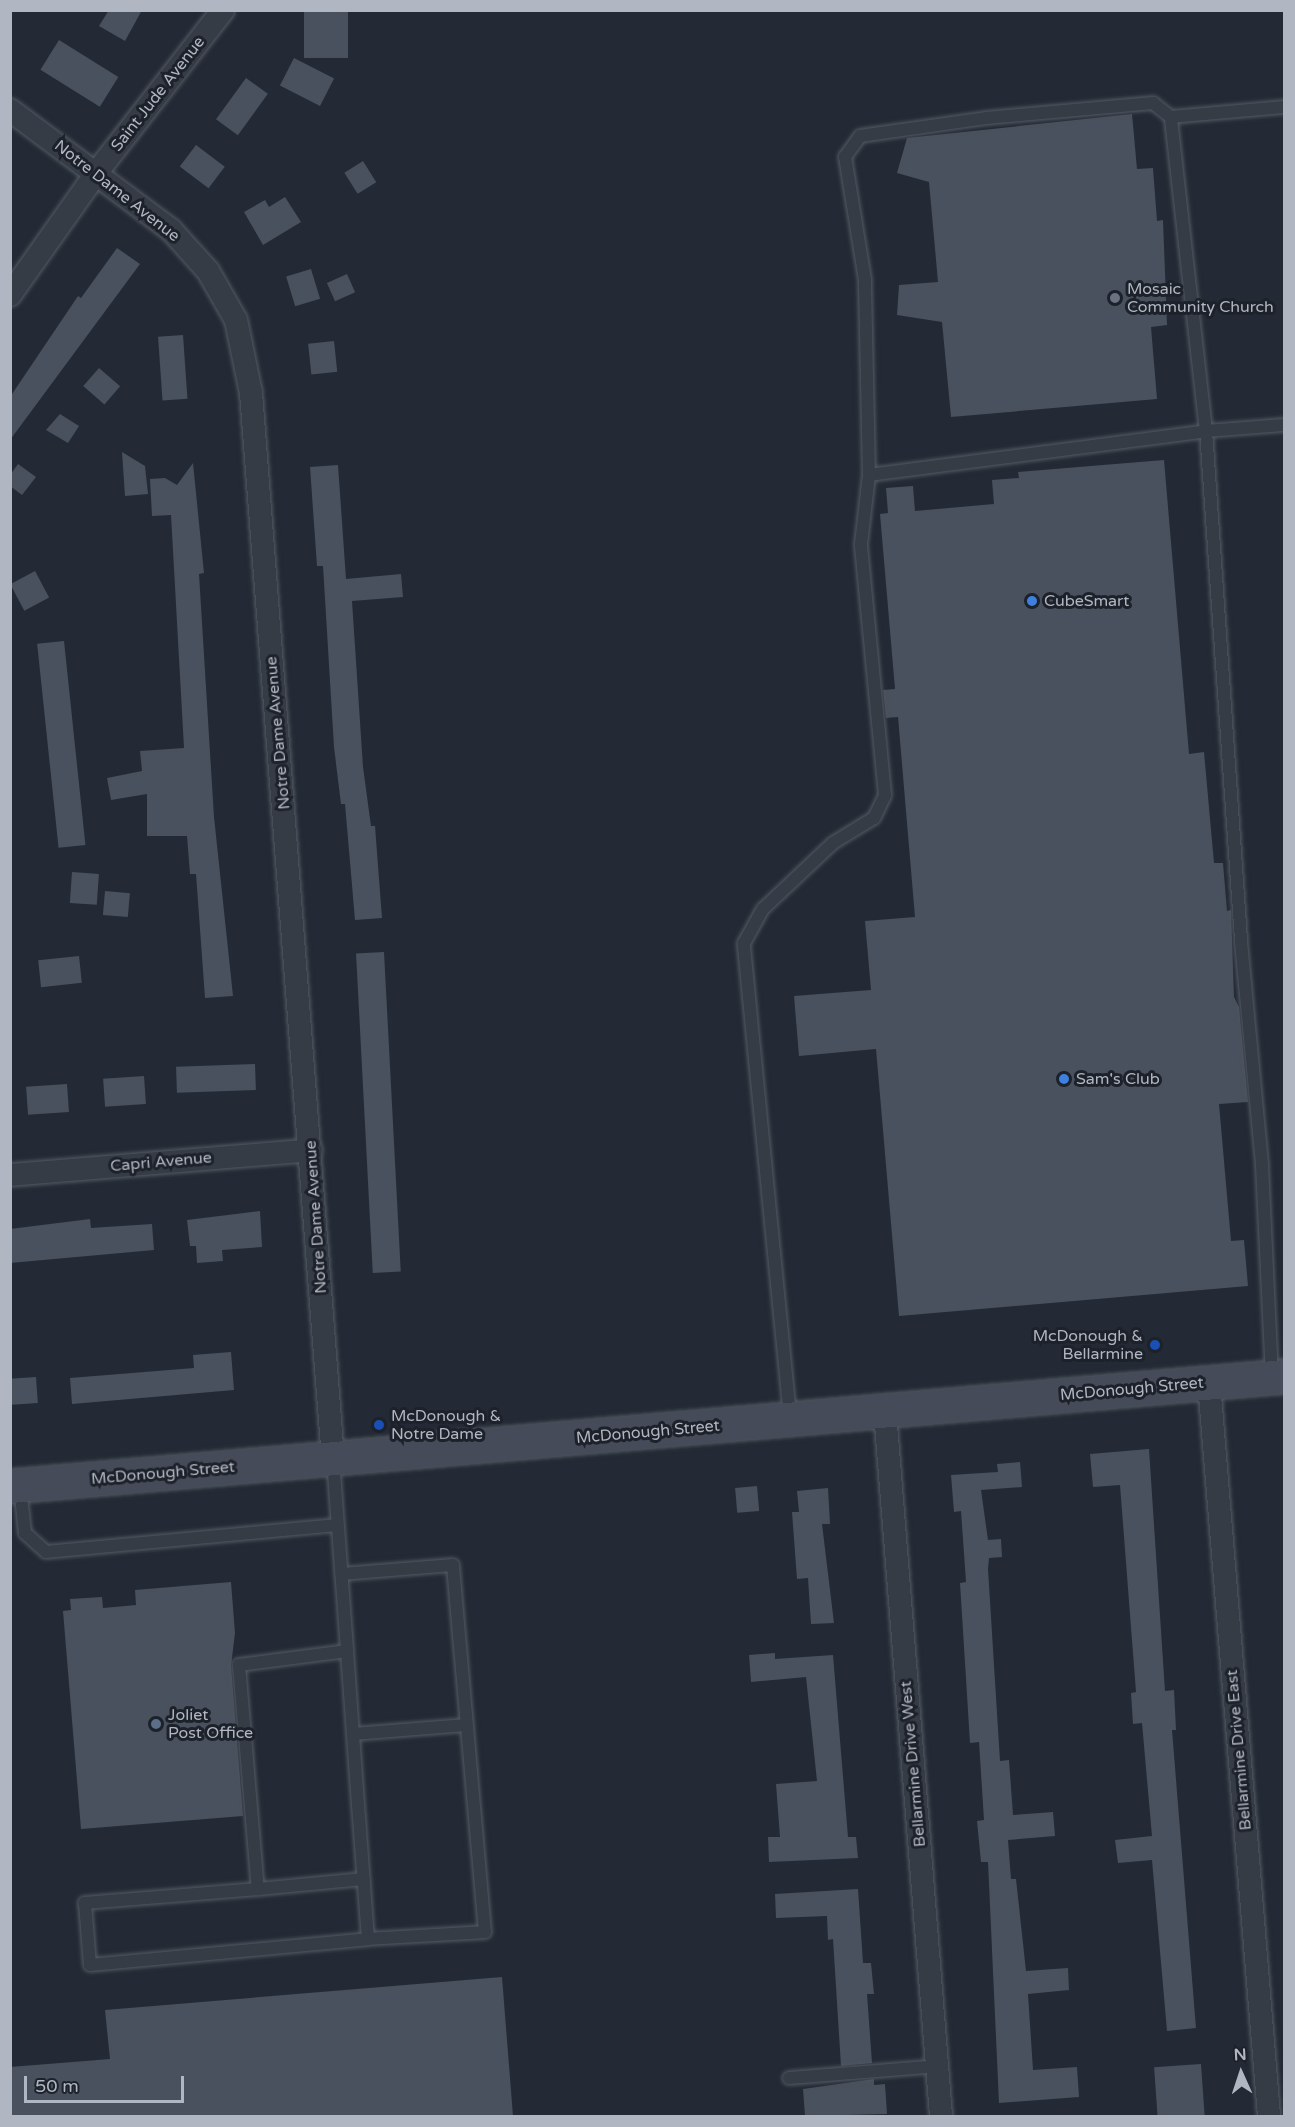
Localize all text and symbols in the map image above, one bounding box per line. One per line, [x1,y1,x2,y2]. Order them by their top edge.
street label: Saint Jude Avenue [107,33,209,155]
street label: Notre Dame Avenue [51,136,183,246]
place label: Mosaic Community Church [1127,279,1274,317]
marker: Mosaic Community Church [1108,291,1122,305]
place label: CubeSmart [1044,591,1129,611]
marker: CubeSmart [1025,594,1039,608]
street label: Notre Dame Avenue [262,656,294,810]
place label: Sam's Club [1076,1069,1160,1089]
marker: Sam's Club [1057,1072,1071,1086]
street label: Notre Dame Avenue [301,1140,331,1294]
street label: Capri Avenue [109,1148,213,1176]
place label: McDonough & Bellarmine [1033,1326,1143,1364]
marker: McDonough & Bellarmine [1148,1338,1162,1352]
street label: McDonough Street [1059,1373,1205,1405]
place label: McDonough & Notre Dame [391,1406,501,1444]
street label: McDonough Street [575,1416,721,1448]
marker: McDonough & Notre Dame [372,1418,386,1432]
street label: McDonough Street [90,1457,236,1489]
street label: Bellarmine Drive East [1222,1669,1256,1831]
street label: Bellarmine Drive West [896,1680,930,1848]
place label: Joliet Post Office [168,1705,253,1743]
marker: Joliet Post Office [149,1717,163,1731]
north arrow [1211,2043,1271,2103]
text: N [1233,2045,1247,2065]
scale bar [27,2064,188,2102]
text: 50 m [35,2075,79,2097]

